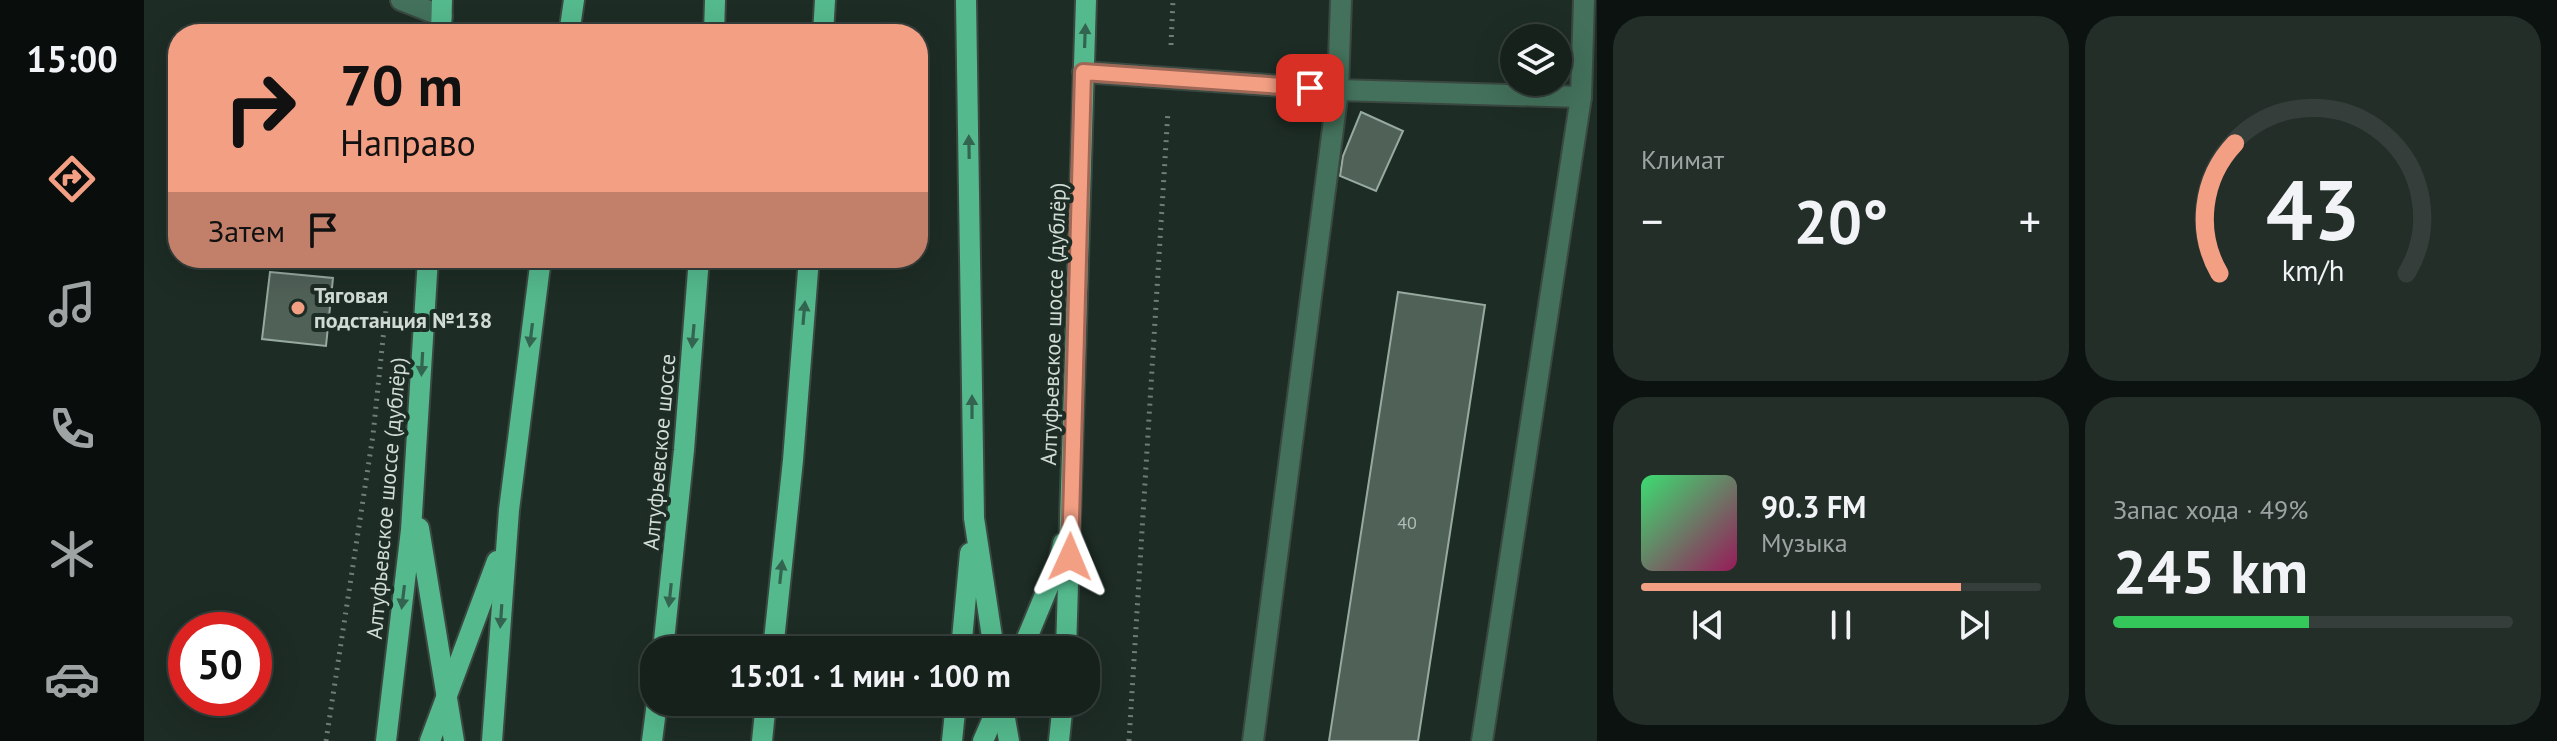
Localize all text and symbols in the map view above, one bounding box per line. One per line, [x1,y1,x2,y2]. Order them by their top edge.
one-way arrow [1078,23,1091,48]
map controls [1500,24,1572,96]
button: layers [1500,24,1572,96]
text: 15:00 [26,35,118,82]
text: 70 m [340,49,463,121]
pin [1276,54,1344,122]
icon: right [208,56,312,160]
icon: arrive [1288,66,1332,110]
text: Направо [340,119,476,166]
one-way arrow [963,134,975,159]
text: Климат [1641,143,1724,176]
icon: directions [44,151,100,207]
text: 43 [2266,155,2360,263]
street label: Алтуфьевское шоссе (дублёр) [1034,182,1072,466]
text: 20° [1794,182,1888,260]
text: − [1641,192,1663,249]
text: + [2019,192,2041,249]
icon: arrive [301,208,345,252]
text: Затем [208,211,285,250]
text: km/h [2282,252,2344,289]
icon: music [44,276,100,332]
place label: Тяговая подстанция №138 [314,281,492,334]
marker: Тяговая подстанция №138 [289,299,307,317]
one-way arrow [798,301,811,326]
one-way arrow [525,323,538,348]
one-way arrow [687,324,700,349]
one-way arrow [415,352,428,377]
street label: Алтуфьевское шоссе [636,353,682,551]
street label: Алтуфьевское шоссе (дублёр) [360,356,412,640]
one-way arrow [966,394,978,419]
icon: phone [44,401,100,457]
text: 90.3 FM [1761,487,1866,526]
text: Запас хода · 49% [2113,493,2308,526]
house number: 40 [1397,511,1417,534]
position arrow [1028,515,1112,599]
icon: climate [44,526,100,582]
text: Музыка [1761,526,1848,559]
text: 245 km [2113,532,2308,610]
one-way arrow [775,560,788,585]
one-way arrow [663,583,676,608]
one-way arrow [396,585,409,610]
icon: previous [1686,603,1730,647]
icon: pause [1819,603,1863,647]
icon: next [1952,603,1996,647]
one-way arrow [494,604,507,629]
speed limit sign: 50 [168,612,272,716]
icon: car [44,651,100,707]
text: 15:01 · 1 мин · 100 m [729,656,1011,695]

